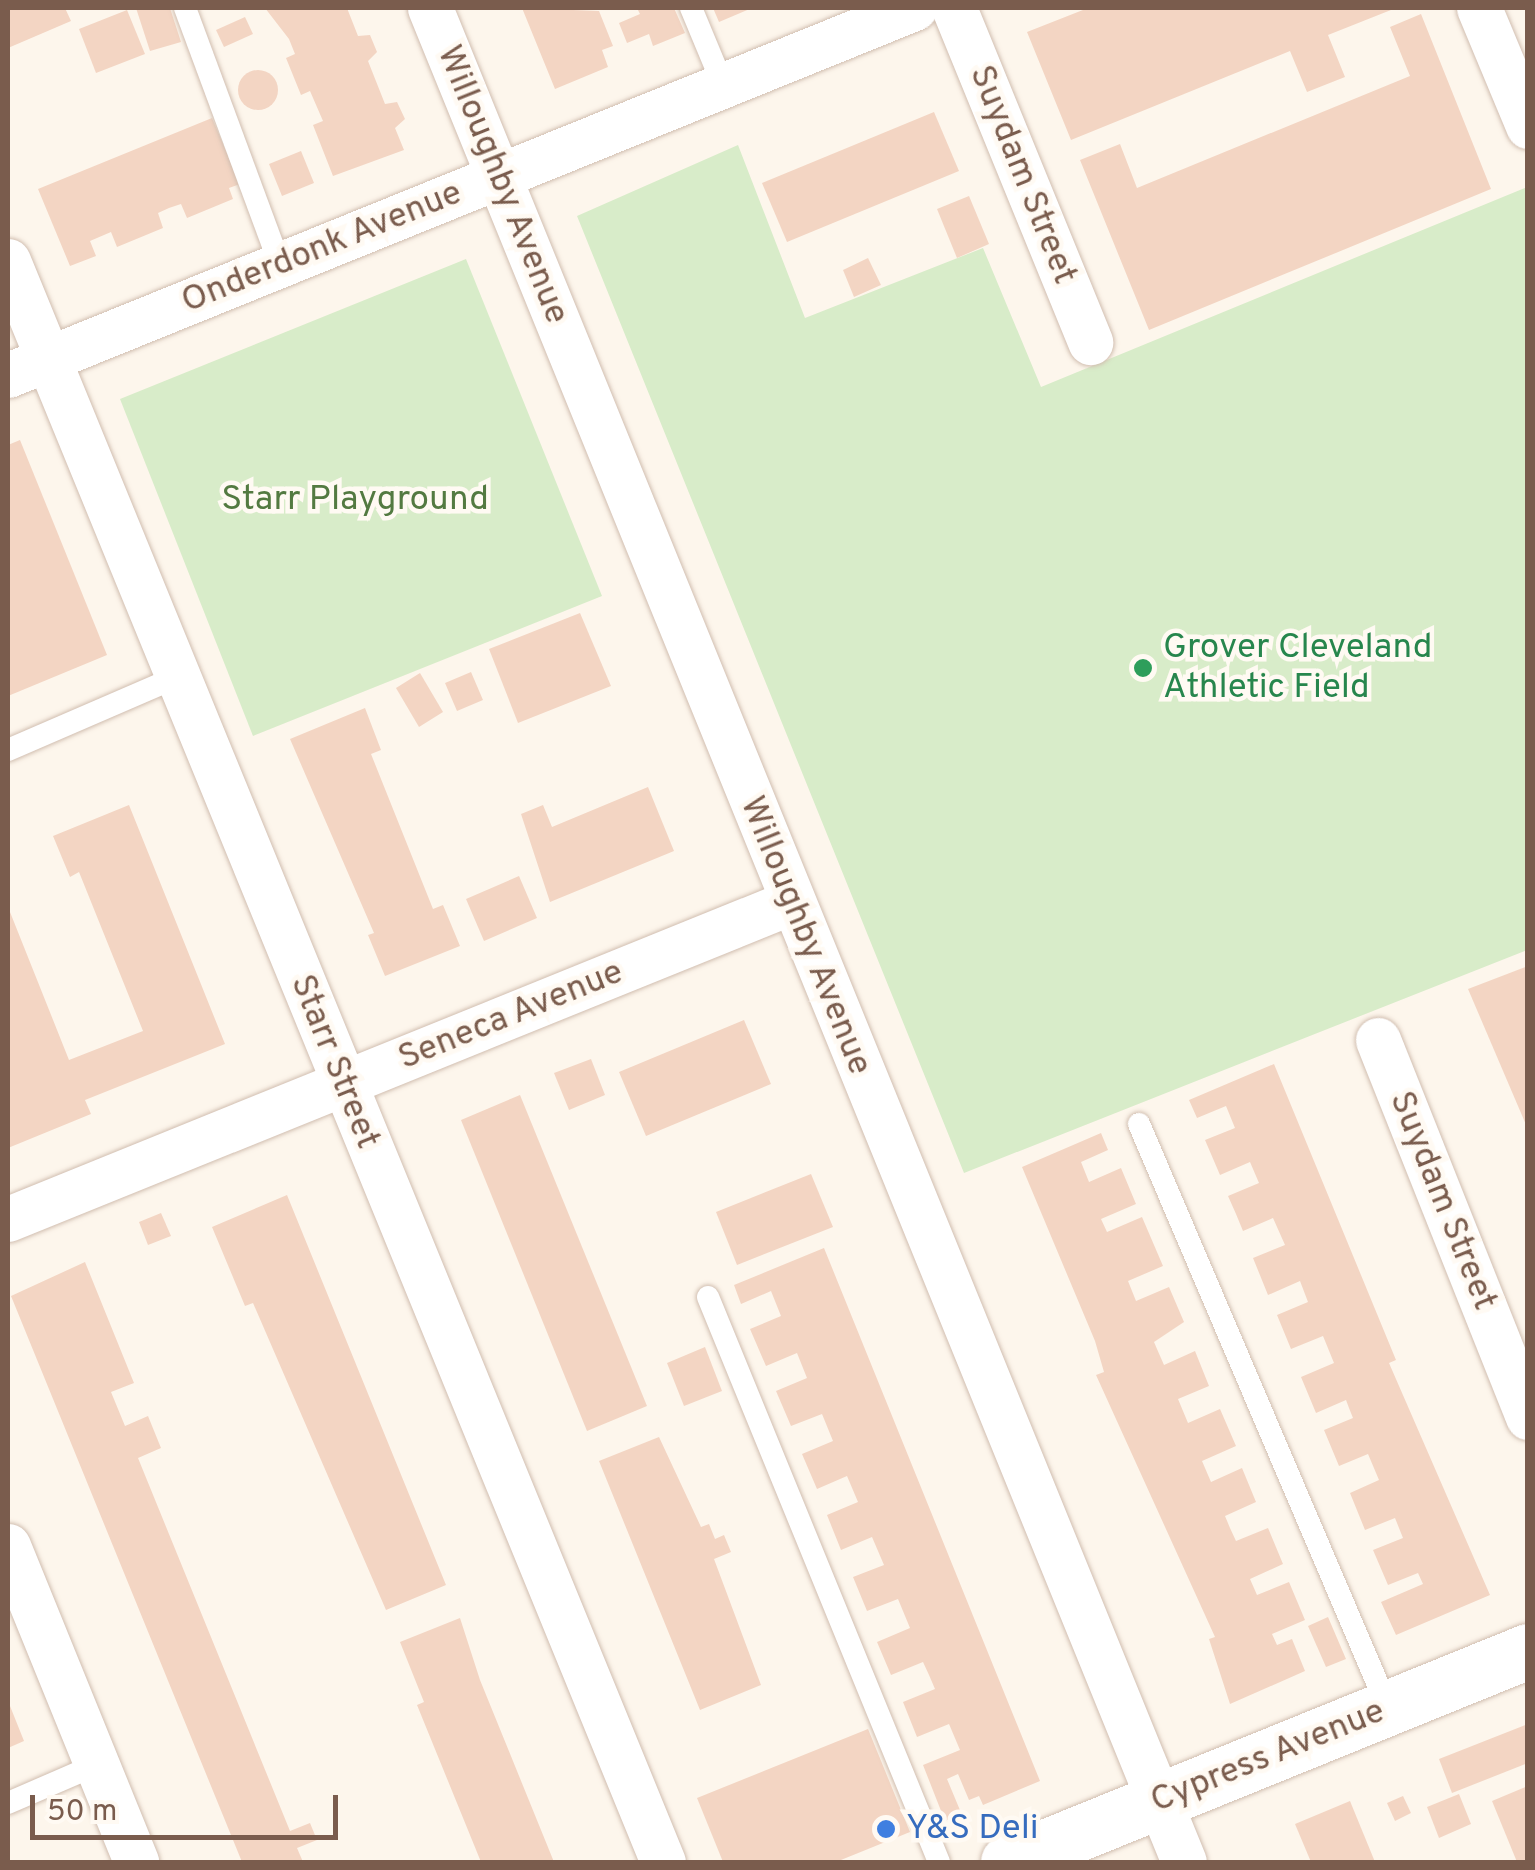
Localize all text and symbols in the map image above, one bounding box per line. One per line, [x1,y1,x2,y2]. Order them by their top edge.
street label: Willoughby Avenue [427,39,577,331]
street label: Suydam Street [959,60,1085,290]
street label: Onderdonk Avenue [175,172,469,324]
park label: Starr Playground [221,479,489,521]
place label: Grover Cleveland Athletic Field [1163,627,1432,709]
marker: Grover Cleveland Athletic Field [1132,657,1154,679]
street label: Willoughby Avenue [730,790,880,1082]
street label: Seneca Avenue [392,952,630,1080]
street label: Starr Street [280,969,388,1155]
street label: Suydam Street [1379,1086,1505,1316]
street label: Cypress Avenue [1144,1691,1392,1823]
scale bar [35,1775,342,1837]
text: 50 m [47,1794,117,1831]
place label: Y&S Deli [906,1808,1039,1850]
marker: Y&S Deli [875,1818,897,1840]

